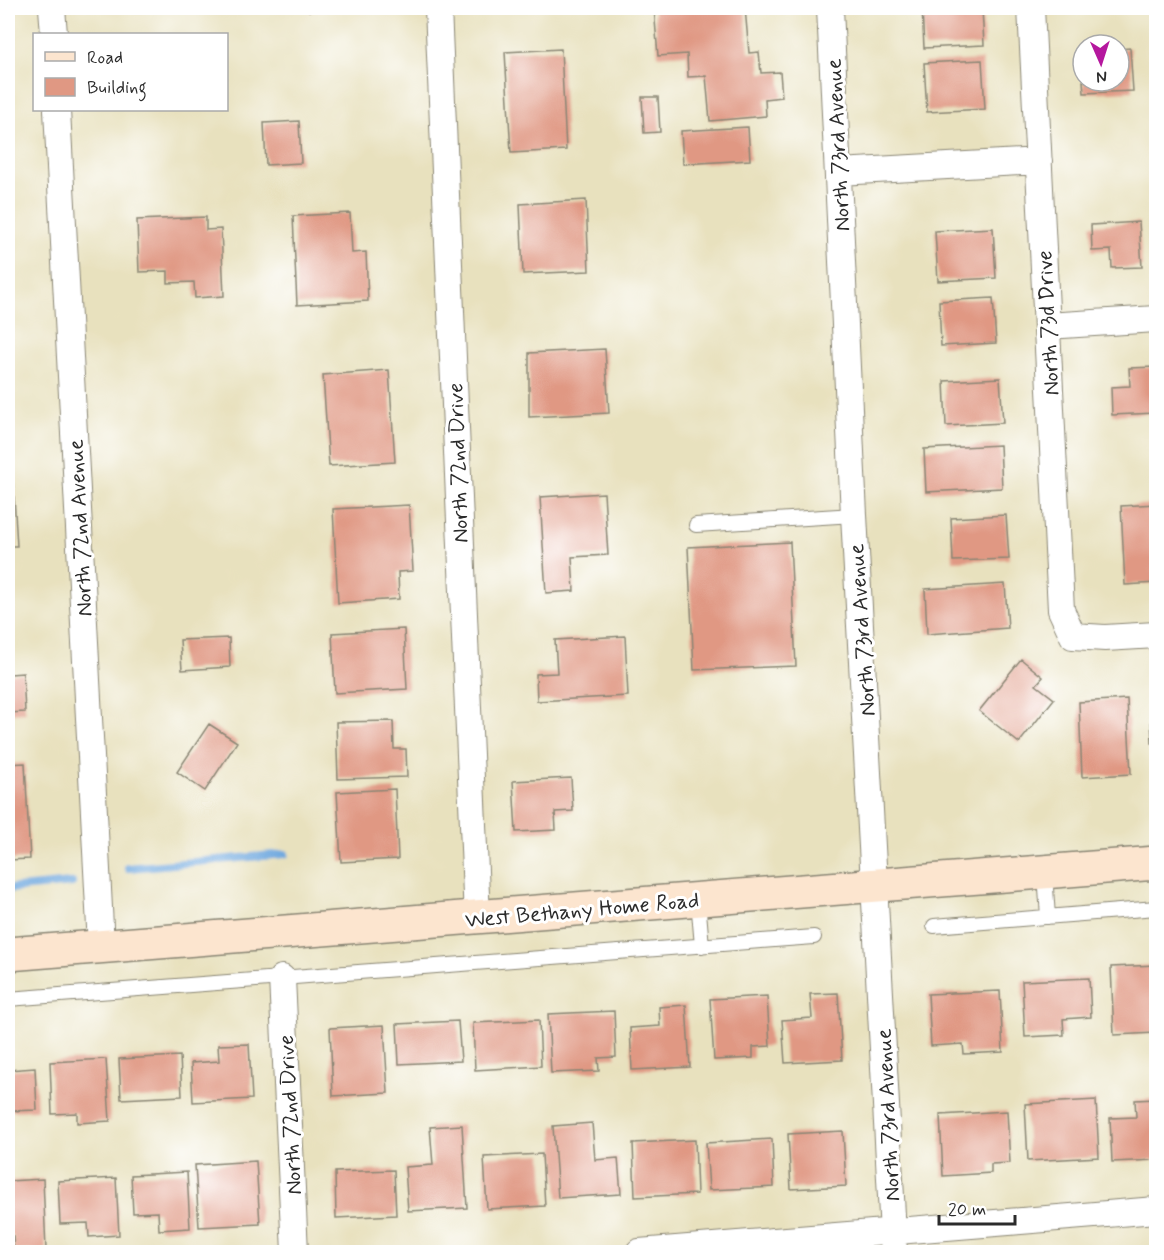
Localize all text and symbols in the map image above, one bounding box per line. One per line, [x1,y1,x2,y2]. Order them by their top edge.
legend [33,33,228,111]
north arrow [1071,33,1131,93]
text: Road [87,46,123,70]
street label: North 73rd Avenue [820,58,858,232]
text: N [1096,66,1108,87]
text: Building [87,76,147,102]
street label: North 73d Drive [1031,250,1067,396]
street label: North 72nd Drive [442,382,476,544]
street label: North 72nd Avenue [62,438,100,617]
street label: North 73rd Avenue [843,542,883,717]
street label: West Bethany Home Road [464,887,700,935]
street label: North 73rd Avenue [870,1028,908,1202]
street label: North 72nd Drive [273,1034,309,1196]
scale bar [939,1188,1016,1226]
text: 20 m [948,1198,986,1222]

